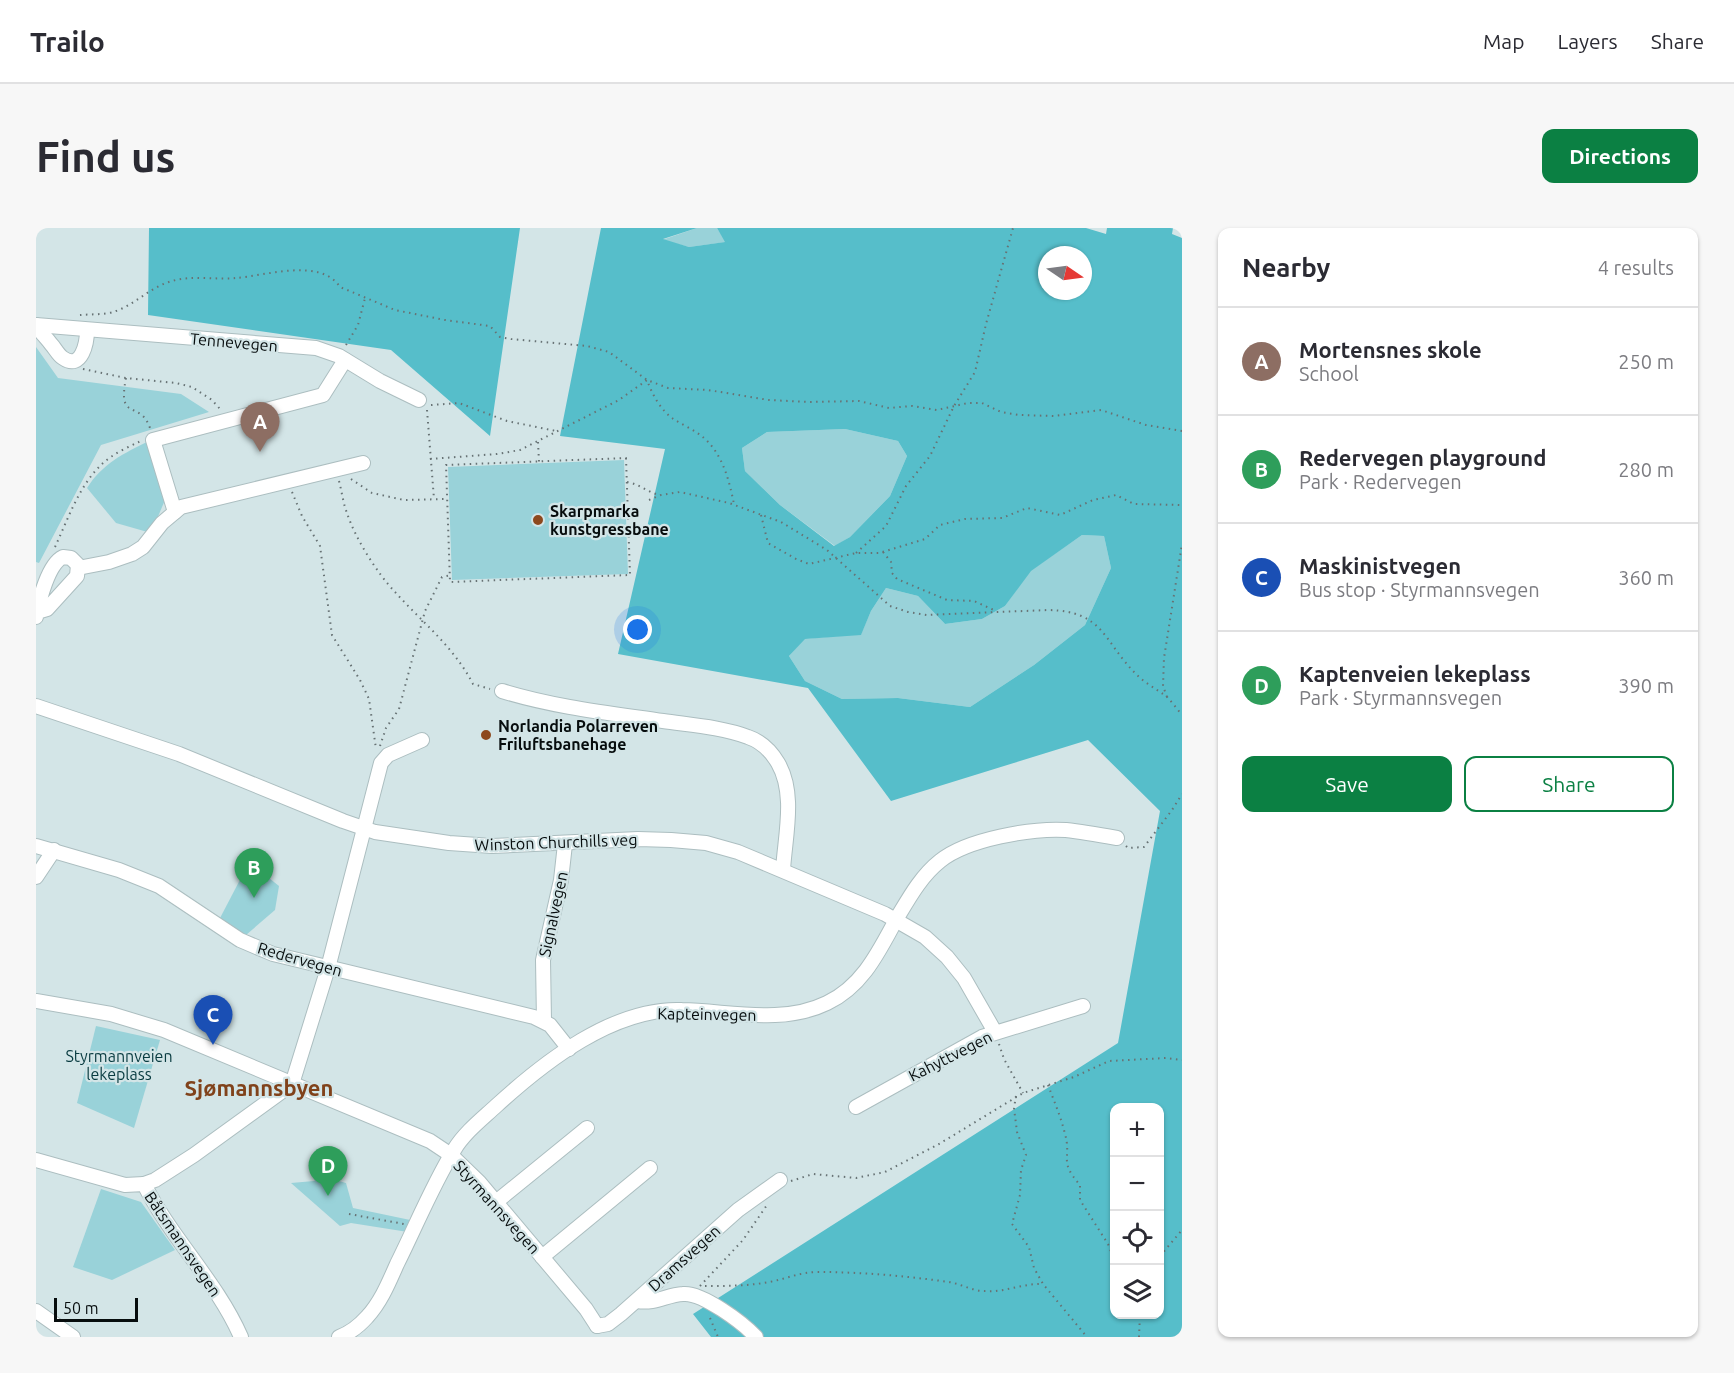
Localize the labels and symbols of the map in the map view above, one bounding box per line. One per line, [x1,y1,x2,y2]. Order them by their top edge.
north arrow [1038,246,1092,300]
street label: Tennevegen [189,329,279,355]
pin: A [240,402,280,452]
place label: Skarpmarka kunstgressbane [550,502,669,538]
marker: Skarpmarka kunstgressbane [531,513,545,527]
your location [623,615,652,644]
place label: Norlandia Polarreven Friluftsbanehage [498,717,658,753]
marker: Norlandia Polarreven Friluftsbanehage [479,728,493,742]
street label: Winston Churchills veg [474,830,638,854]
pin: B [234,848,274,898]
street label: Signalvegen [535,870,571,958]
street label: Redervegen [256,938,344,980]
pin: C [194,996,232,1045]
street label: Kapteinvegen [657,1004,757,1024]
street label: Kahyttvegen [905,1027,995,1085]
park label: Styrmannveien lekeplass [65,1047,173,1083]
district label: Sjømannsbyen [185,1075,333,1100]
pin: D [308,1146,348,1196]
street label: Styrmannsvegen [450,1157,544,1257]
street label: Båtsmannsvegen [141,1188,225,1300]
street label: Dramsvegen [644,1221,724,1295]
scale bar [54,1295,138,1322]

